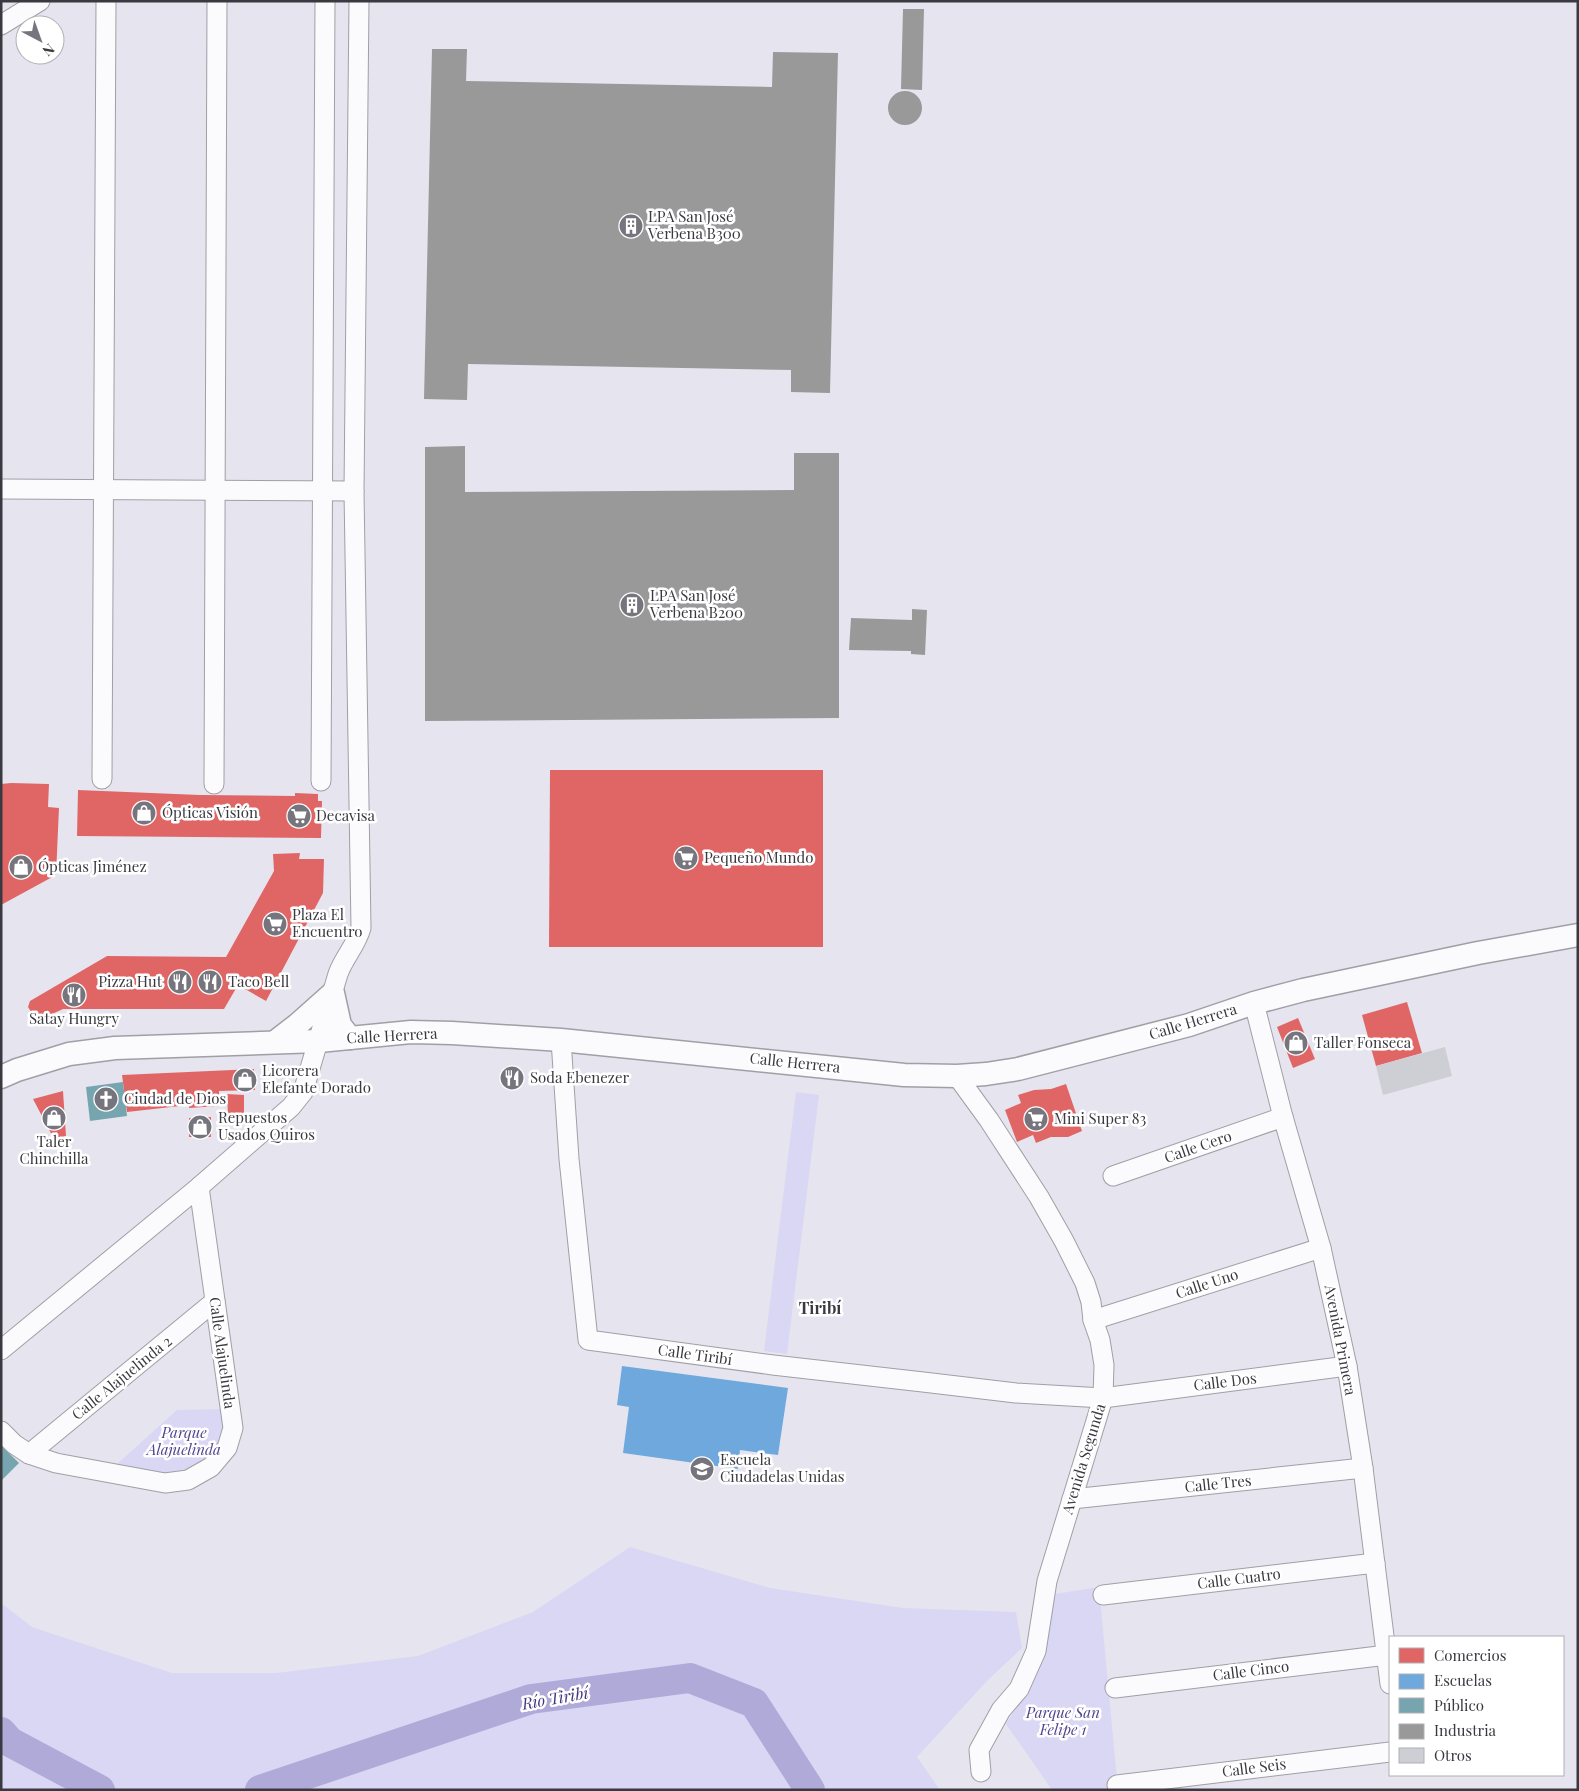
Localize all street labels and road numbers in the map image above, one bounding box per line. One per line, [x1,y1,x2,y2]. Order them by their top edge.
street label: Calle Herrera [1146,998,1240,1044]
street label: Calle Herrera [346,1023,438,1047]
street label: Calle Herrera [749,1047,842,1077]
street label: Calle Cero [1161,1125,1234,1167]
street label: Calle Uno [1173,1264,1241,1303]
street label: Avenida Primera [1320,1282,1362,1397]
street label: Calle Alajuelinda [205,1296,241,1410]
street label: Calle Alajuelinda 2 [67,1331,176,1424]
street label: Calle Tiribí [657,1339,734,1369]
street label: Calle Dos [1192,1367,1258,1395]
street label: Avenida Segunda [1056,1400,1110,1517]
street label: Calle Tres [1183,1470,1252,1496]
street label: Calle Cuatro [1196,1563,1282,1593]
street label: Calle Cinco [1212,1655,1290,1685]
street label: Calle Seis [1221,1753,1287,1781]

